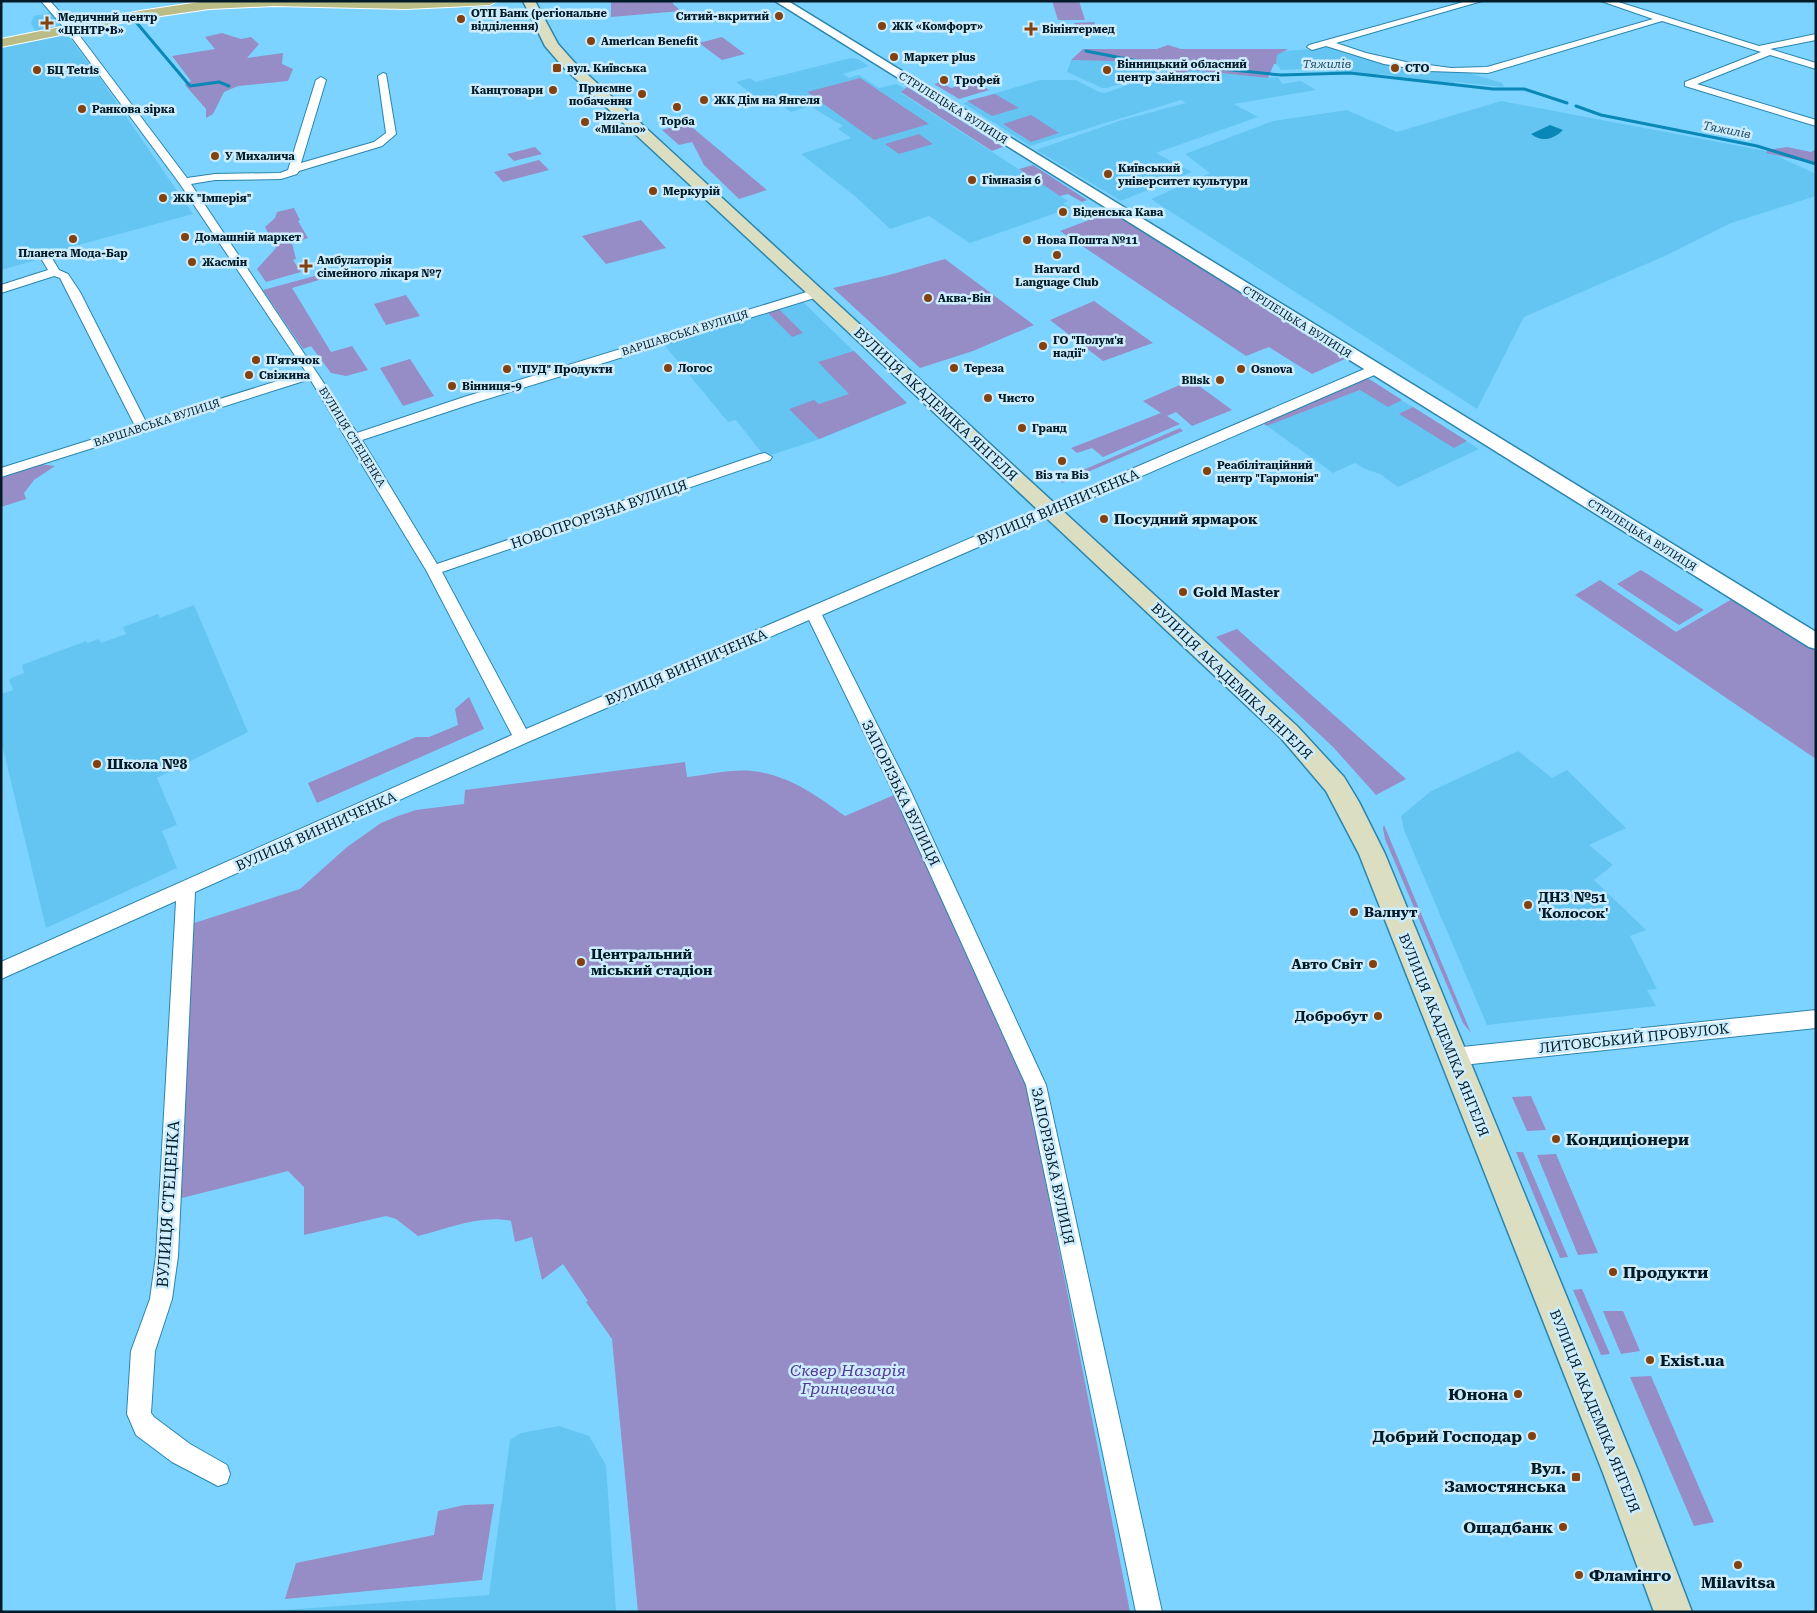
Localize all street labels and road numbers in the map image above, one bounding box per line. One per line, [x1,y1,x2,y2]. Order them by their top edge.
street label: СТРІЛЕЦЬКА ВУЛИЦЯ [896,69,1010,147]
street label: СТРІЛЕЦЬКА ВУЛИЦЯ [1240,283,1354,361]
street label: ВАРШАВСЬКА ВУЛИЦЯ [620,307,750,359]
street label: ВУЛИЦЯ АКАДЕМІКА ЯНГЕЛЯ [851,324,1021,484]
street label: ВУЛИЦЯ СТЕЦЕНКА [316,385,388,490]
street label: ВАРШАВСЬКА ВУЛИЦЯ [92,396,222,450]
street label: ВУЛИЦЯ ВИННИЧЕНКА [975,466,1141,548]
street label: НОВОПРОРІЗНА ВУЛИЦЯ [509,476,690,552]
street label: СТРІЛЕЦЬКА ВУЛИЦЯ [1585,496,1699,574]
street label: ВУЛИЦЯ АКАДЕМІКА ЯНГЕЛЯ [1148,600,1316,763]
street label: ВУЛИЦЯ ВИННИЧЕНКА [603,626,769,708]
street label: ЗАПОРІЗЬКА ВУЛИЦЯ [859,718,943,869]
street label: ВУЛИЦЯ ВИННИЧЕНКА [233,788,399,874]
street label: ВУЛИЦЯ АКАДЕМІКА ЯНГЕЛЯ [1396,931,1492,1139]
street label: ЛИТОВСЬКИЙ ПРОВУЛОК [1538,1020,1730,1056]
street label: ЗАПОРІЗЬКА ВУЛИЦЯ [1029,1086,1078,1246]
street label: ВУЛИЦЯ СТЕЦЕНКА [153,1119,183,1288]
street label: ВУЛИЦЯ АКАДЕМІКА ЯНГЕЛЯ [1547,1307,1643,1515]

